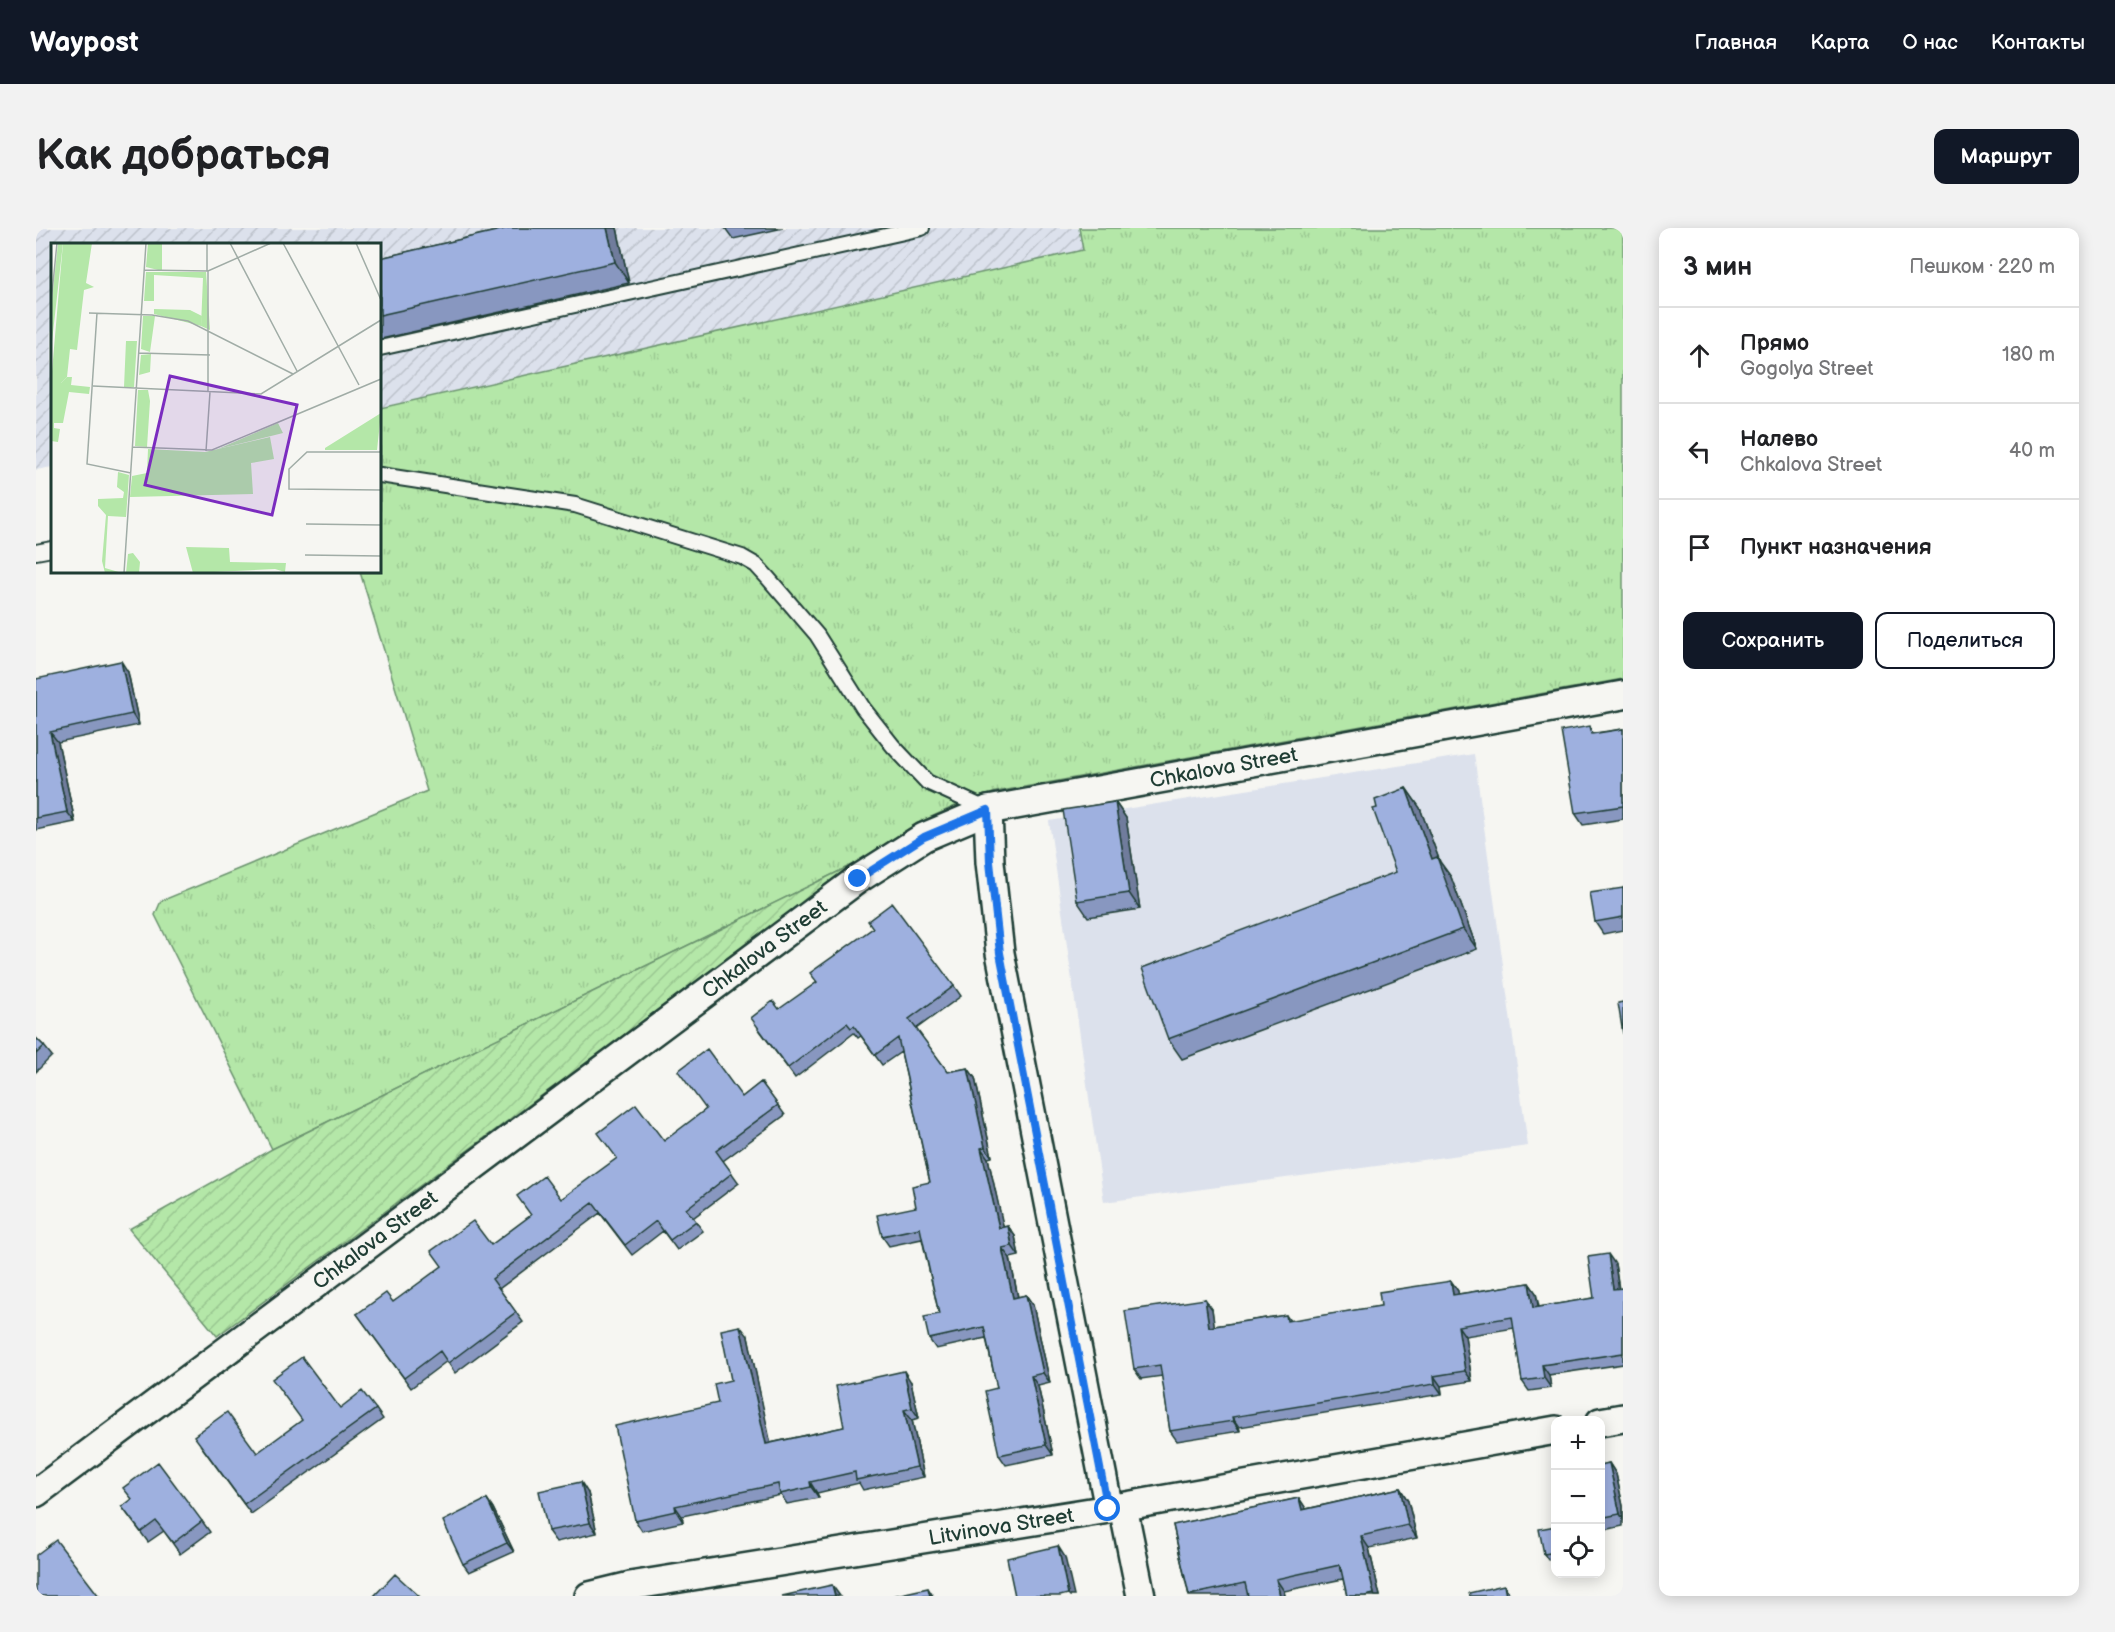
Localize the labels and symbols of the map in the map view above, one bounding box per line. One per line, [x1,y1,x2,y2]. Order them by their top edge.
inset map [51,243,381,573]
street label: Chkalova Street [1148,742,1300,793]
route end [844,865,870,891]
street label: Chkalova Street [697,894,832,1004]
street label: Chkalova Street [308,1185,443,1295]
route start [1094,1495,1120,1521]
street label: Litvinova Street [927,1503,1076,1551]

